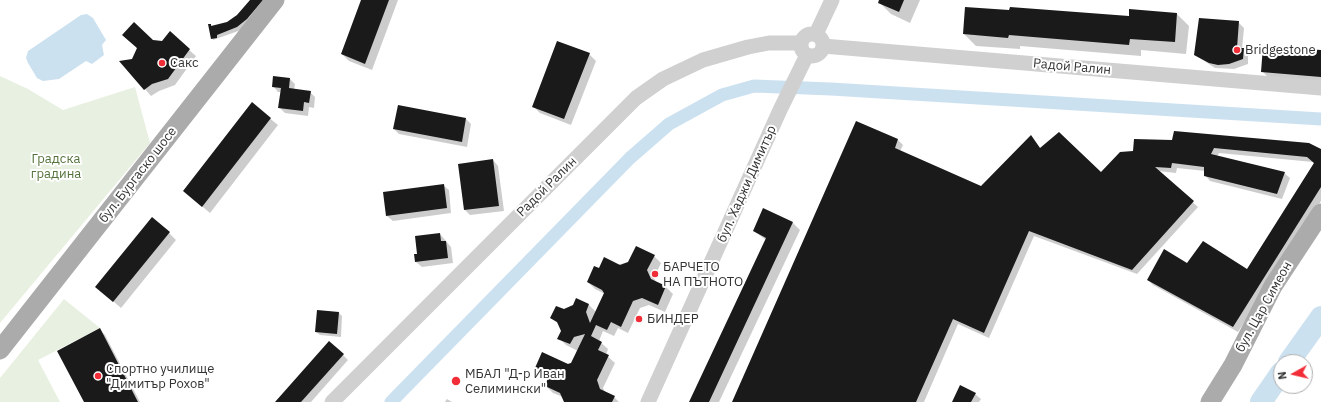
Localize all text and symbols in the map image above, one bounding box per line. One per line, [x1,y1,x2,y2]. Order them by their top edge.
place label: Bridgestone [1245,42,1316,58]
marker: Bridgestone [1232,45,1242,55]
place label: Сакс [170,55,198,71]
street label: Радой Ралин [1032,56,1112,78]
marker: Сакс [157,58,167,68]
street label: бул. Хаджи Димитър [714,123,780,245]
street label: бул. Бургаско шосе [96,124,180,226]
park label: Градска градина [31,151,81,182]
street label: Радой Ралин [514,154,580,220]
place label: БАРЧЕТО НА ПЪТНОТО [663,259,743,290]
street label: бул. Цар Симеон [1233,259,1295,355]
marker: БАРЧЕТО НА ПЪТНОТО [650,269,660,279]
place label: БИНДЕР [647,311,699,327]
marker: БИНДЕР [634,314,644,324]
north arrow [1273,354,1313,394]
place label: Спортно училище "Димитър Рохов" [106,361,214,392]
place label: МБАЛ "Д-р Иван Селимински" [465,366,565,397]
marker: Спортно училище "Димитър Рохов" [93,371,103,381]
text: N [1275,371,1290,380]
marker: МБАЛ "Д-р Иван Селимински" [450,375,462,387]

